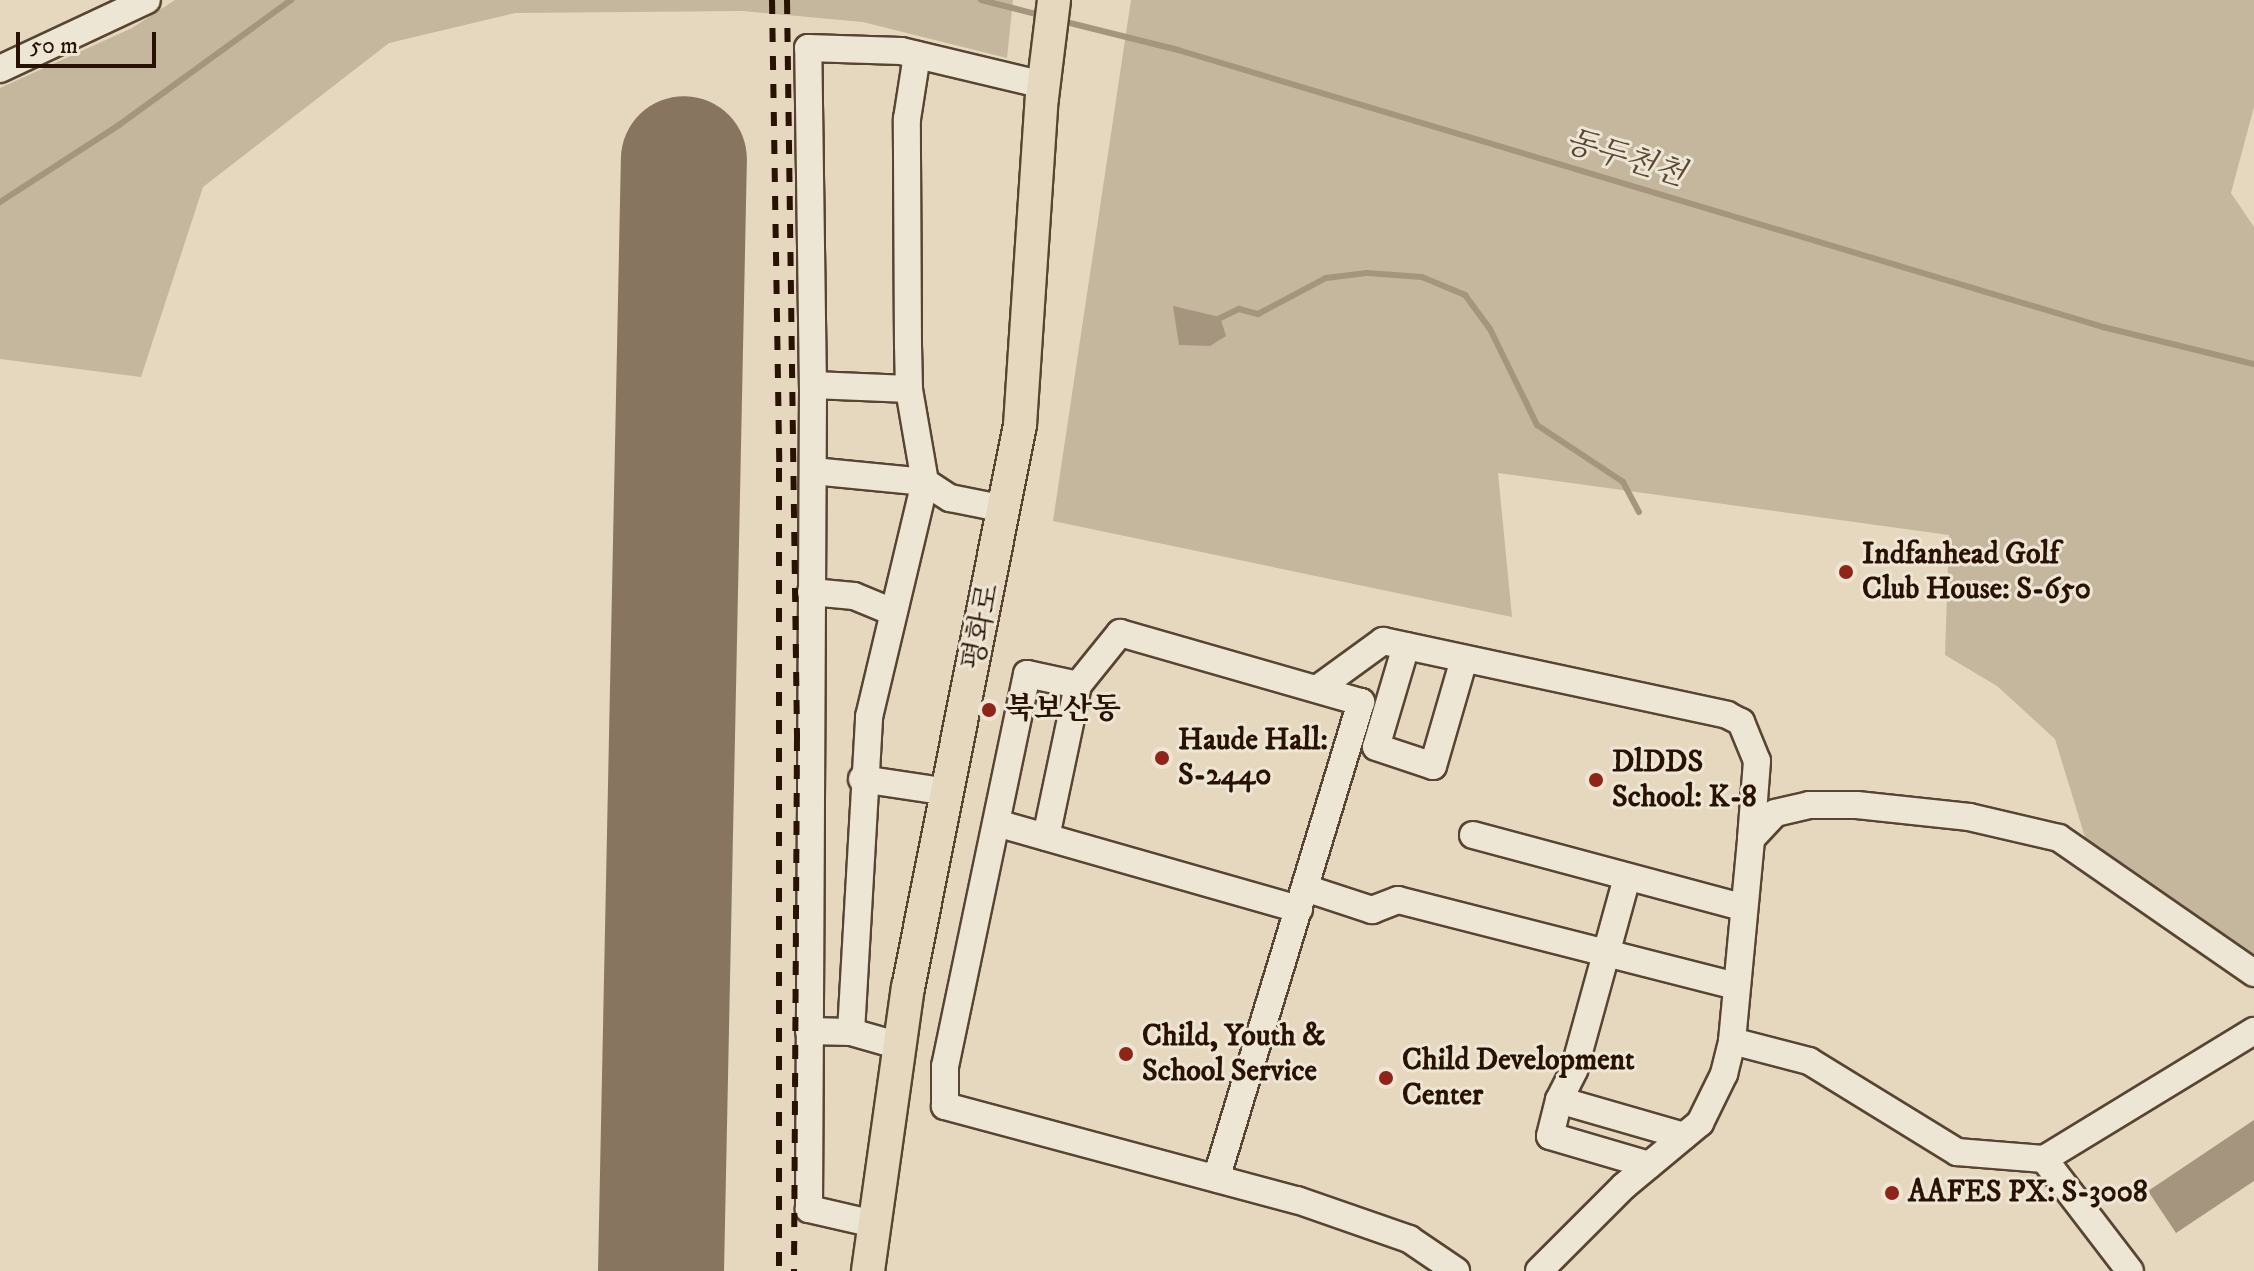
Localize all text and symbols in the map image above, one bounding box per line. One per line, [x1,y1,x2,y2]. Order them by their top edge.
scale bar [20,16,160,66]
text: 50 m [30,31,78,61]
water label: 동두천천 [1560,123,1690,195]
place label: Indfanhead Golf Club House: S-650 [1862,537,2091,608]
marker: Indfanhead Golf Club House: S-650 [1837,563,1855,581]
street label: 평화로 [956,581,1008,673]
place label: 북보산동 [1005,692,1121,728]
marker: 북보산동 [980,701,998,719]
place label: Haude Hall: S-2440 [1178,723,1328,794]
place label: DlDDS School: K-8 [1612,745,1757,816]
marker: Haude Hall: S-2440 [1153,749,1171,767]
marker: DlDDS School: K-8 [1587,771,1605,789]
place label: Child, Youth & School Service [1142,1019,1325,1090]
place label: Child Development Center [1402,1043,1635,1114]
marker: Child, Youth & School Service [1117,1045,1135,1063]
marker: Child Development Center [1377,1069,1395,1087]
place label: AAFES PX: S-3008 [1908,1175,2148,1211]
marker: AAFES PX: S-3008 [1883,1184,1901,1202]

